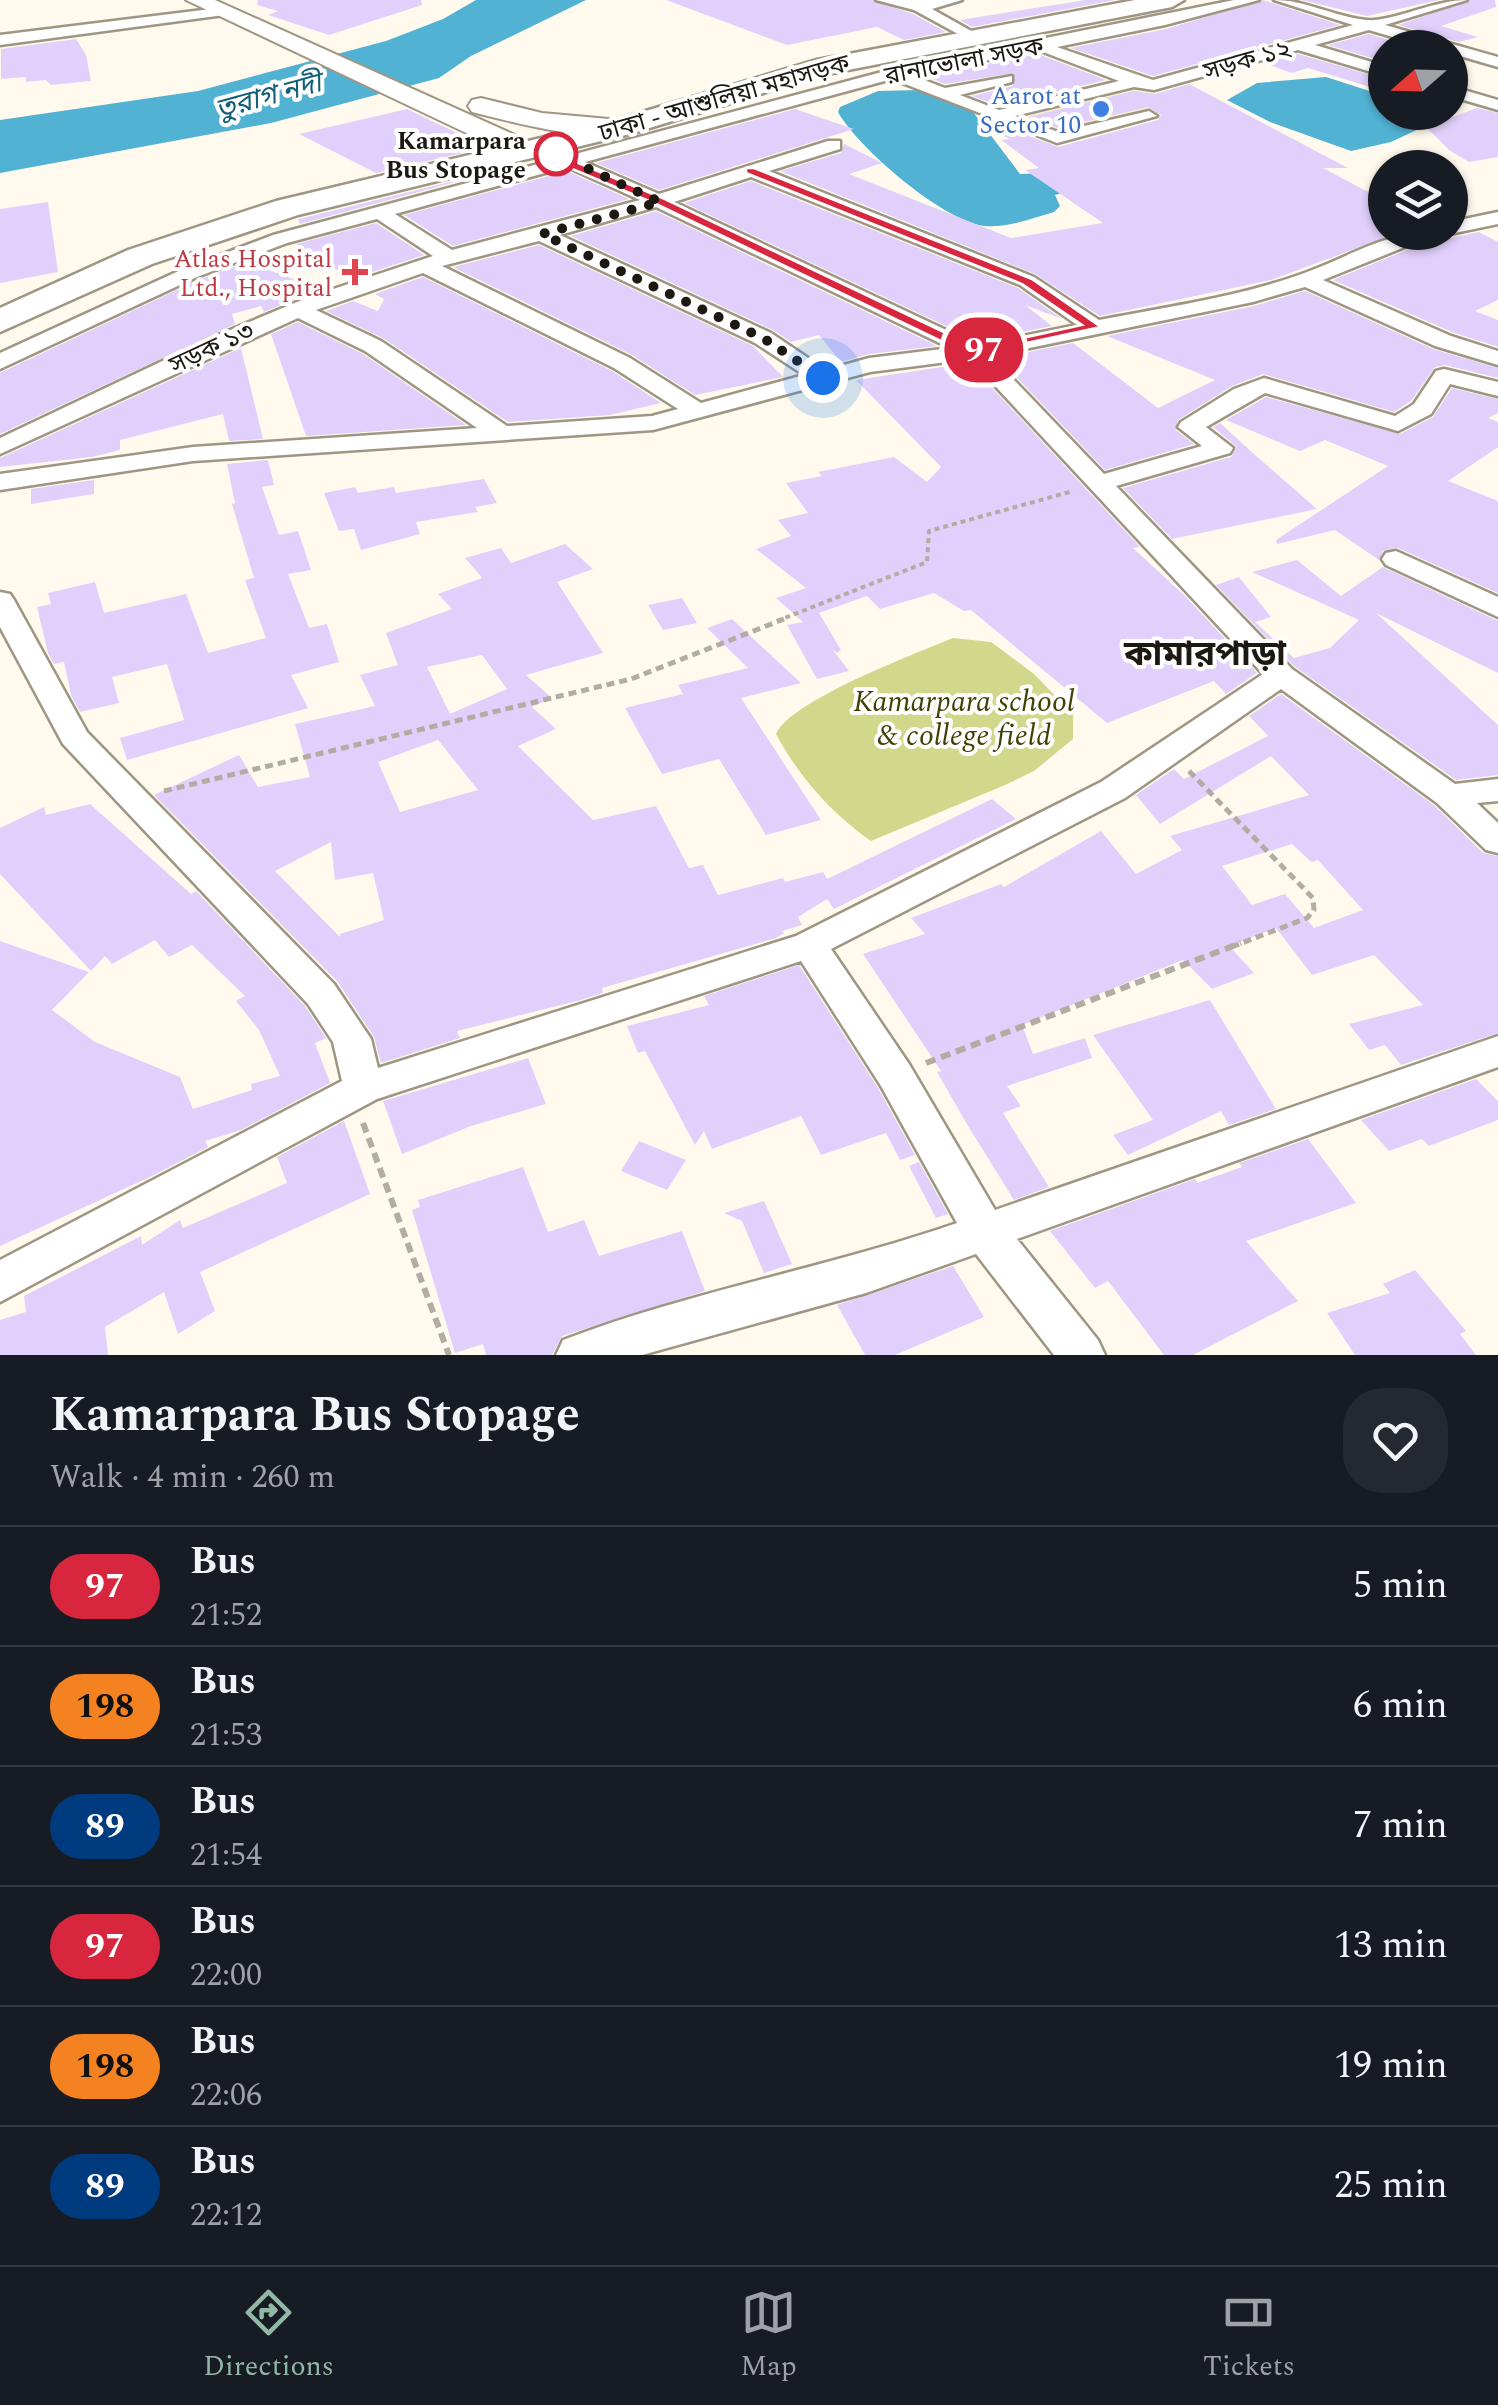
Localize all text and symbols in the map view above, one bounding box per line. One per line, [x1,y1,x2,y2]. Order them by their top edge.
street label: রানাভোলা সড়ক [881,28,1048,96]
street label: সড়ক ১২ [1198,30,1296,92]
north arrow [1368,30,1468,130]
map controls [1368,30,1468,250]
street label: ঢাকা - আশুলিয়া মহাসড়ক [594,45,855,153]
water label: তুরাগ নদী [210,60,332,131]
place label: Aarot at Sector 10 [980,78,1081,145]
marker: Aarot at Sector 10 [1090,98,1112,120]
place label: Kamarpara Bus Stopage [385,123,526,190]
marker: Kamarpara Bus Stopage [535,133,577,175]
button: layers [1368,150,1468,250]
place label: Atlas Hospital Ltd., Hospital [174,241,332,308]
marker: Atlas Hospital Ltd., Hospital [342,259,368,285]
street label: সড়ক ১৩ [162,313,261,385]
line badge: 97 [939,318,1029,382]
text: 97 [964,324,1004,377]
your location [798,353,848,403]
district label: কামারপাড়া [1123,628,1287,681]
park label: Kamarpara school & college field [853,679,1075,759]
text: Kamarpara Bus Stopage [50,1379,580,1452]
button: heart [1343,1388,1448,1493]
text: Walk · 4 min · 260 m [50,1453,335,1502]
text: Bus [190,1533,256,1591]
text: 5 min [1353,1557,1448,1615]
text: 97 [85,1560,125,1613]
text: 21:52 [190,1591,262,1640]
text: Bus [190,1653,256,1711]
text: 6 min [1353,1677,1448,1735]
text: 198 [76,1680,134,1733]
text: 21:53 [190,1711,262,1760]
text: Bus [190,1773,256,1831]
text: 7 min [1353,1797,1448,1855]
text: 89 [85,1800,125,1853]
text: 21:54 [190,1831,262,1880]
text: Bus [190,1893,256,1951]
text: 13 min [1334,1917,1448,1975]
text: 97 [85,1920,125,1973]
text: 22:00 [190,1951,262,2000]
text: Bus [190,2013,256,2071]
text: 19 min [1334,2037,1448,2095]
text: 198 [76,2040,134,2093]
text: 22:06 [190,2071,262,2120]
text: Bus [190,2133,256,2191]
text: 25 min [1334,2157,1448,2215]
text: 89 [85,2160,125,2213]
text: 22:12 [190,2191,262,2240]
tab: Directions [203,2285,334,2388]
tab: Map [740,2285,797,2388]
tab: Tickets [1203,2285,1295,2388]

